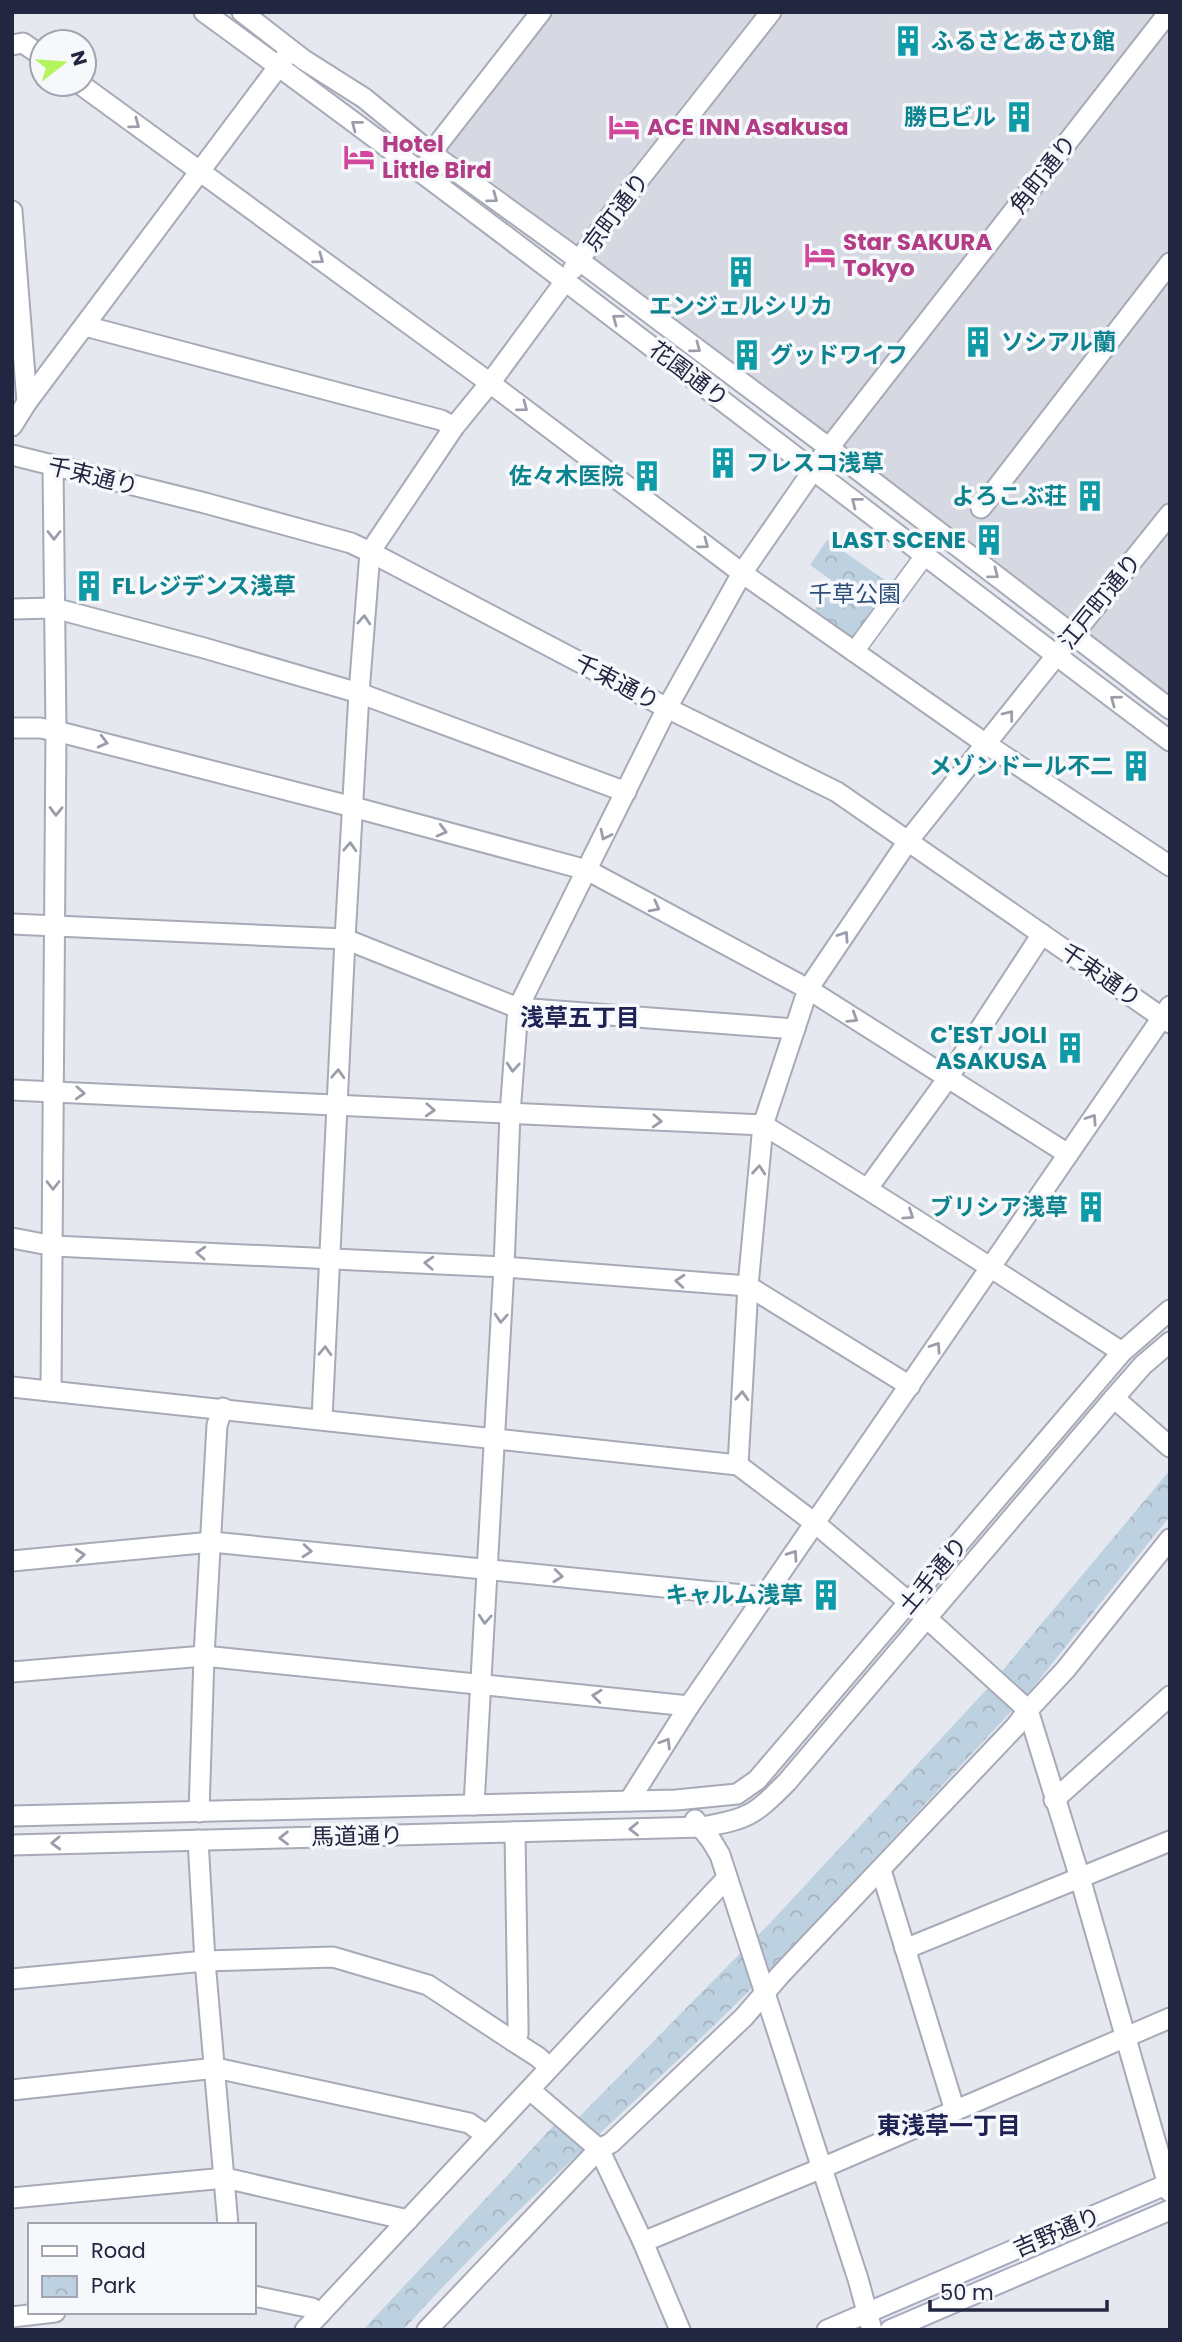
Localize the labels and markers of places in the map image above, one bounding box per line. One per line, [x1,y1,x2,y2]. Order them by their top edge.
building icon: ふるさとあさひ館 [891,24,925,58]
place label: ふるさとあさひ館 [931,25,1115,57]
building icon: 勝巳ビル [1002,100,1036,134]
place label: 勝巳ビル [904,101,996,133]
hotel icon: ACE INN Asakusa [607,110,641,144]
place label: ACE INN Asakusa [647,111,849,143]
place label: Hotel Little Bird [382,128,492,186]
hotel icon: Hotel Little Bird [342,140,376,174]
place label: Star SAKURA Tokyo [843,226,992,284]
hotel icon: Star SAKURA Tokyo [803,238,837,272]
building icon: エンジェルシリカ [724,255,758,289]
place label: エンジェルシリカ [649,290,833,322]
building icon: ソシアル蘭 [961,325,995,359]
place label: ソシアル蘭 [1001,326,1116,358]
building icon: グッドワイフ [730,338,764,372]
place label: グッドワイフ [770,339,908,371]
building icon: フレスコ浅草 [706,446,740,480]
place label: フレスコ浅草 [746,447,884,479]
building icon: 佐々木医院 [630,459,664,493]
place label: 佐々木医院 [509,460,624,492]
building icon: よろこぶ荘 [1073,479,1107,513]
place label: よろこぶ荘 [952,480,1067,512]
building icon: LAST SCENE [972,523,1006,557]
place label: LAST SCENE [832,524,966,556]
building icon: FLレジデンス浅草 [72,569,106,603]
place label: FLレジデンス浅草 [112,570,296,602]
building icon: メゾンドール不二 [1119,749,1153,783]
place label: メゾンドール不二 [929,750,1113,782]
place label: C'EST JOLI ASAKUSA [930,1019,1047,1077]
building icon: C'EST JOLI ASAKUSA [1053,1031,1087,1065]
building icon: ブリシア浅草 [1074,1190,1108,1224]
place label: ブリシア浅草 [930,1191,1068,1223]
building icon: キャルム浅草 [809,1578,843,1612]
place label: キャルム浅草 [665,1579,803,1611]

